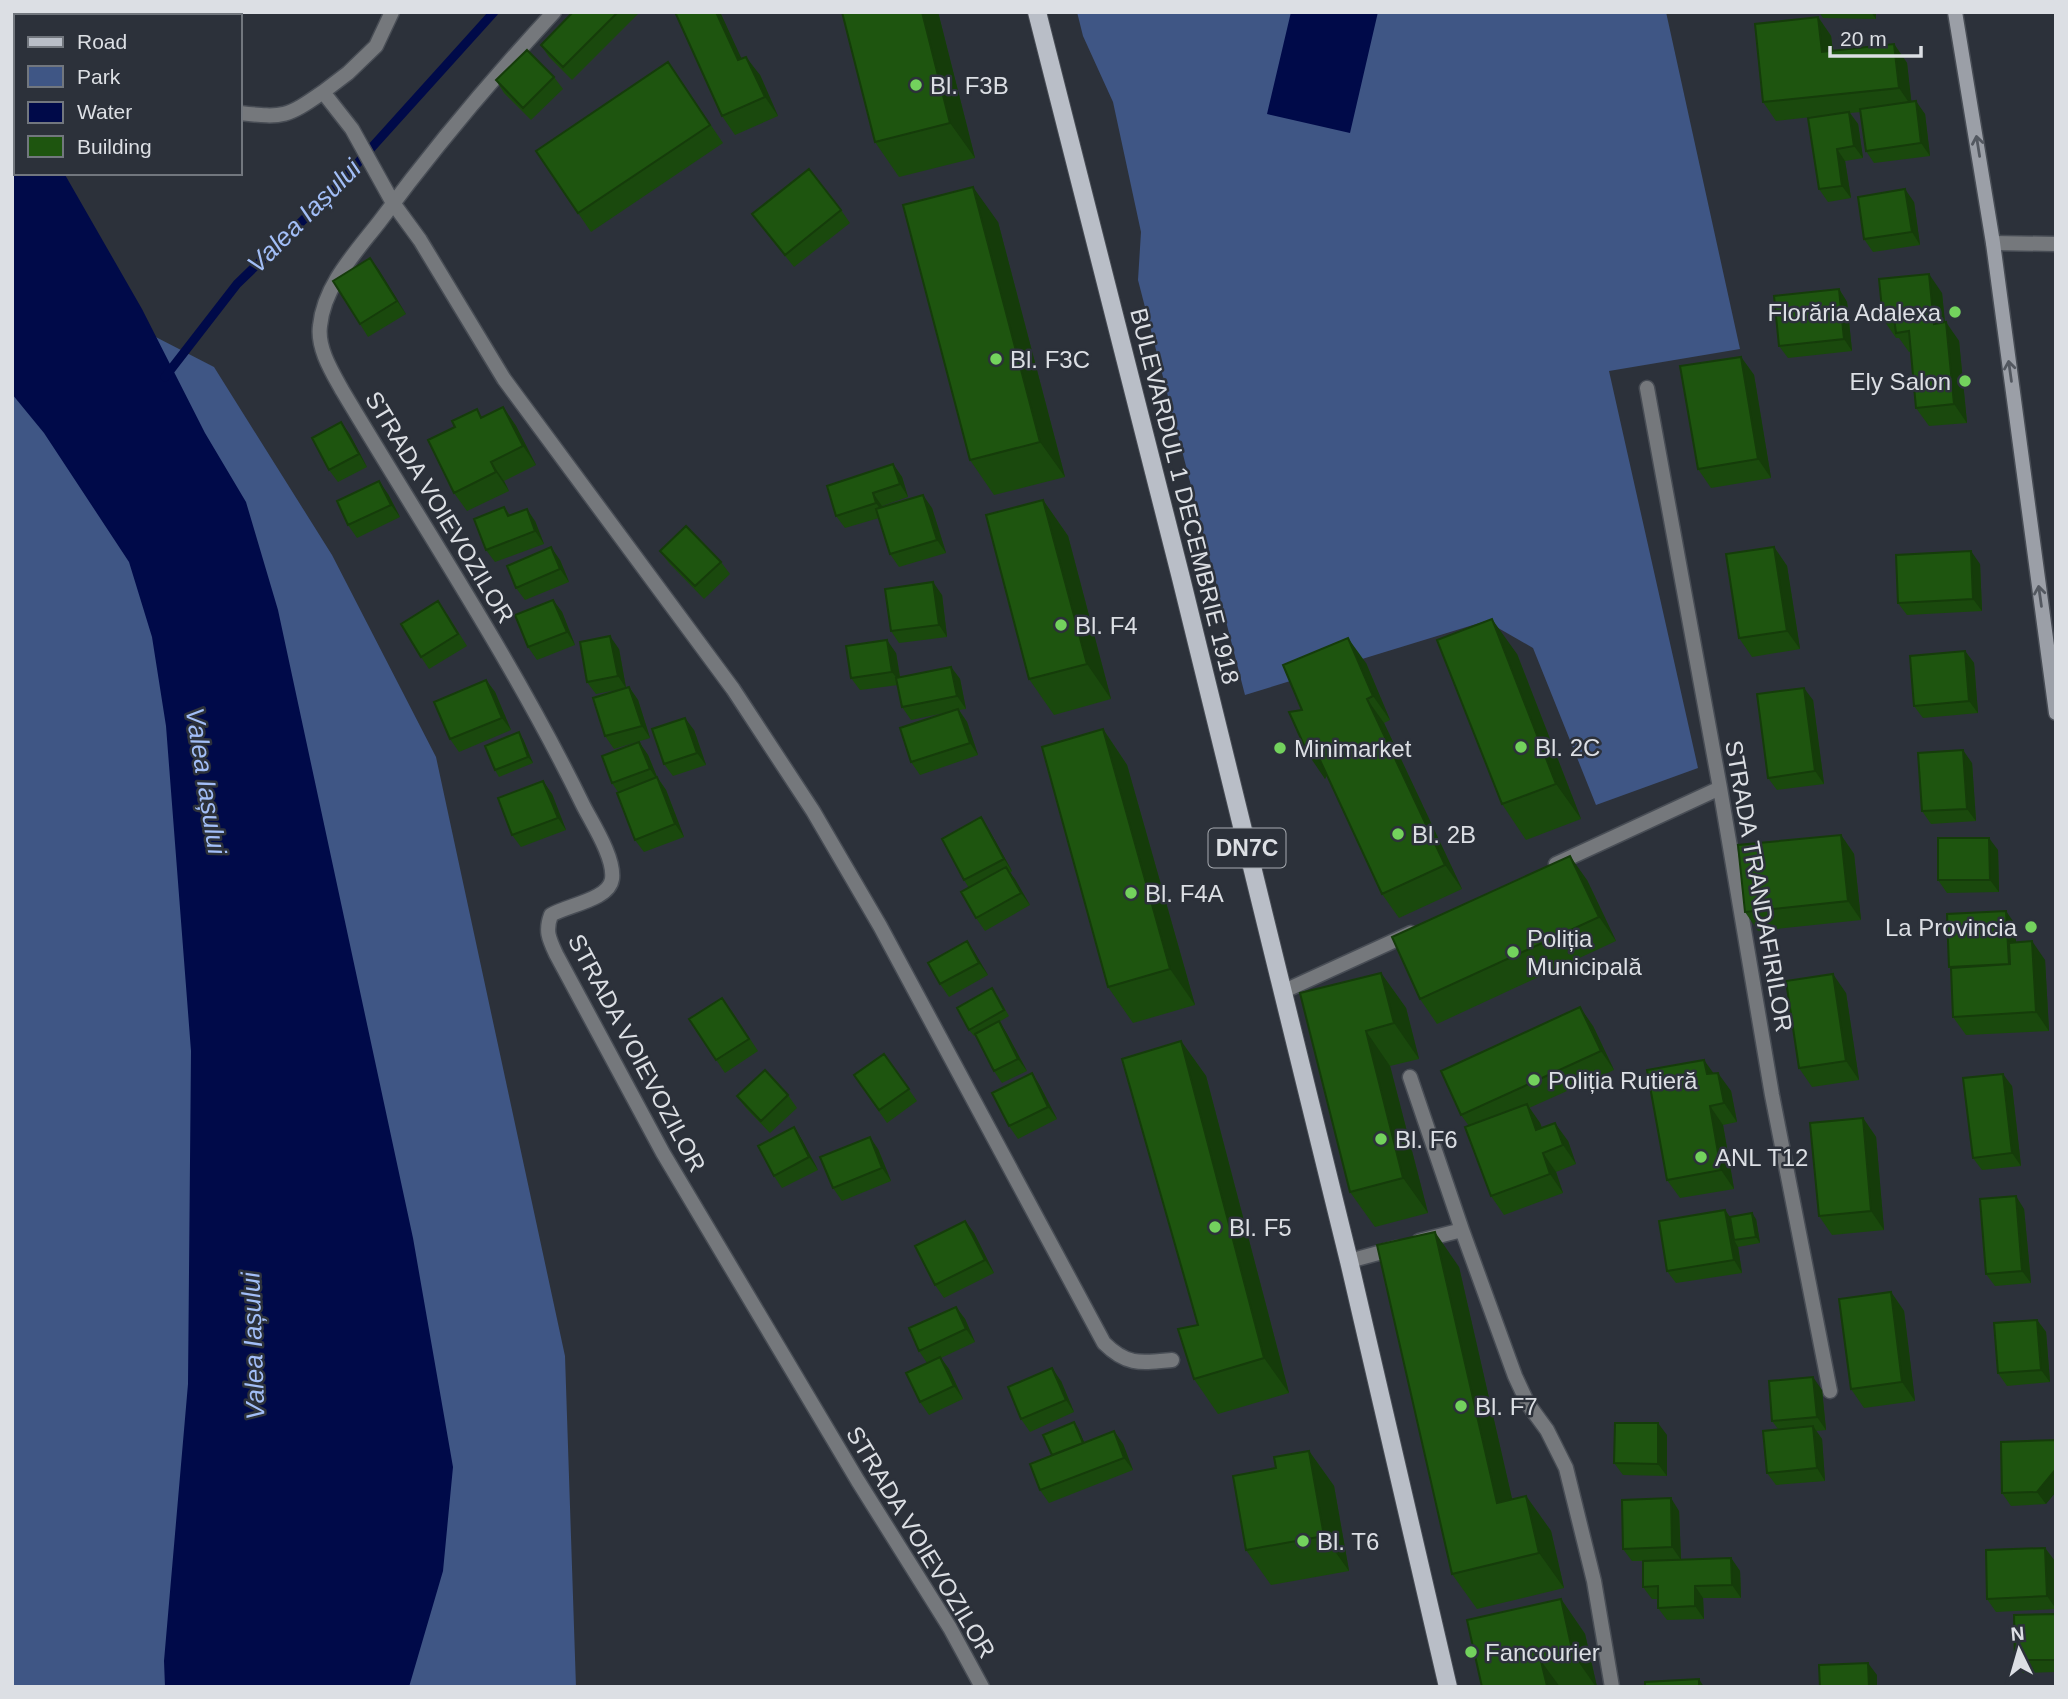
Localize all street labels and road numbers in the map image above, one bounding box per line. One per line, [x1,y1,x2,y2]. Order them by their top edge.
street label: BULEVARDUL 1 DECEMBRIE 1918 [1125,305,1245,687]
street label: STRADA VOIEVOZILOR [360,386,520,628]
street label: STRADA TRANDAFIRILOR [1720,738,1798,1034]
road number: DN7C [1208,828,1286,868]
street label: STRADA VOIEVOZILOR [563,929,711,1177]
street label: STRADA VOIEVOZILOR [841,1421,1001,1663]

